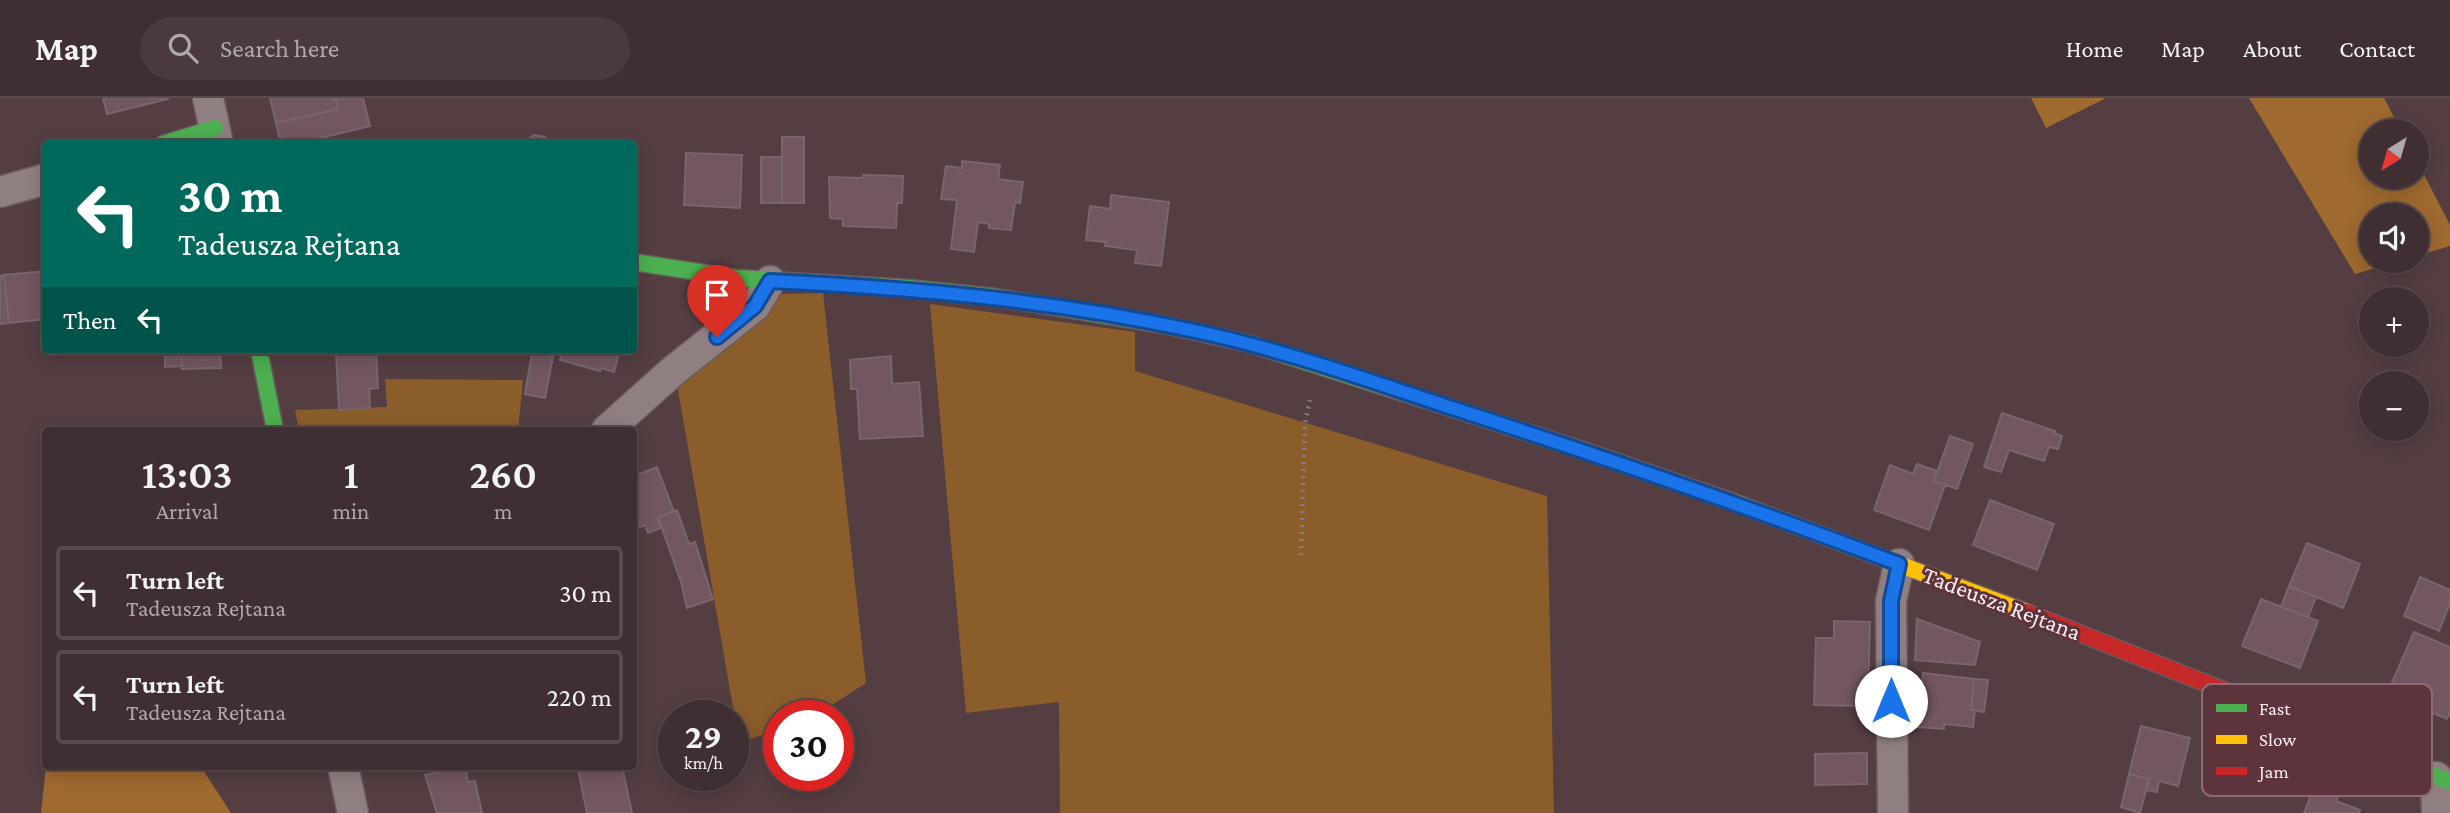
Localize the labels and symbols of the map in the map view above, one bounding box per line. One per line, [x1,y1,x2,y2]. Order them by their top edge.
north arrow [2359,119,2429,189]
pin [687,265,747,337]
street label: Tadeusza Rejtana [1919,560,2085,646]
position arrow [1854,664,1928,738]
legend [2202,684,2432,796]
text: Fast [2259,698,2291,719]
speed limit sign: 30 [763,700,854,791]
text: Slow [2259,729,2296,750]
text: Jam [2257,761,2289,782]

